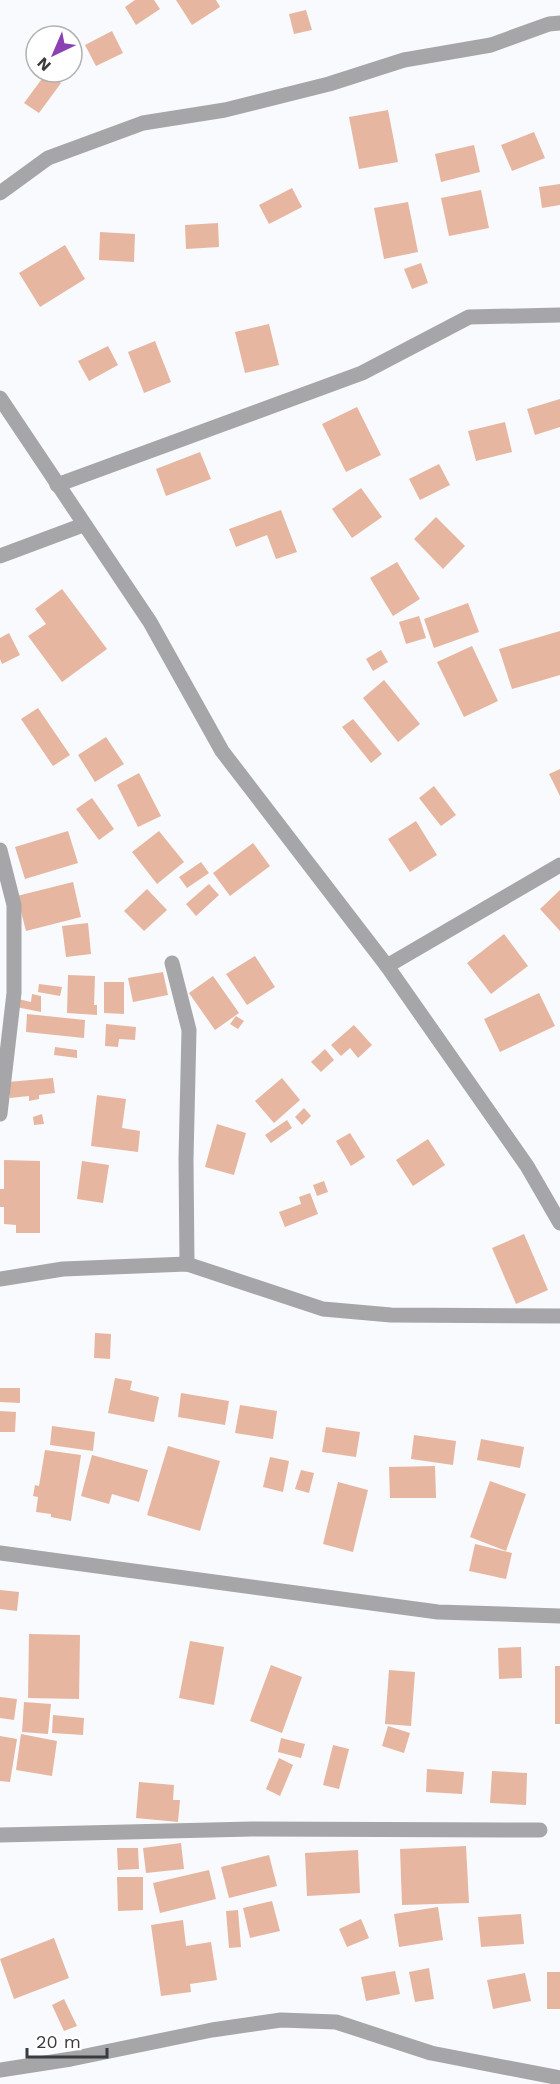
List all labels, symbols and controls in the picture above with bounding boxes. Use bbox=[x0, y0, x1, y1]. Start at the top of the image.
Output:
north arrow bbox=[24, 24, 84, 84]
text: N bbox=[33, 53, 55, 75]
scale bar bbox=[27, 2021, 106, 2059]
text: 20 m bbox=[36, 2031, 81, 2052]

